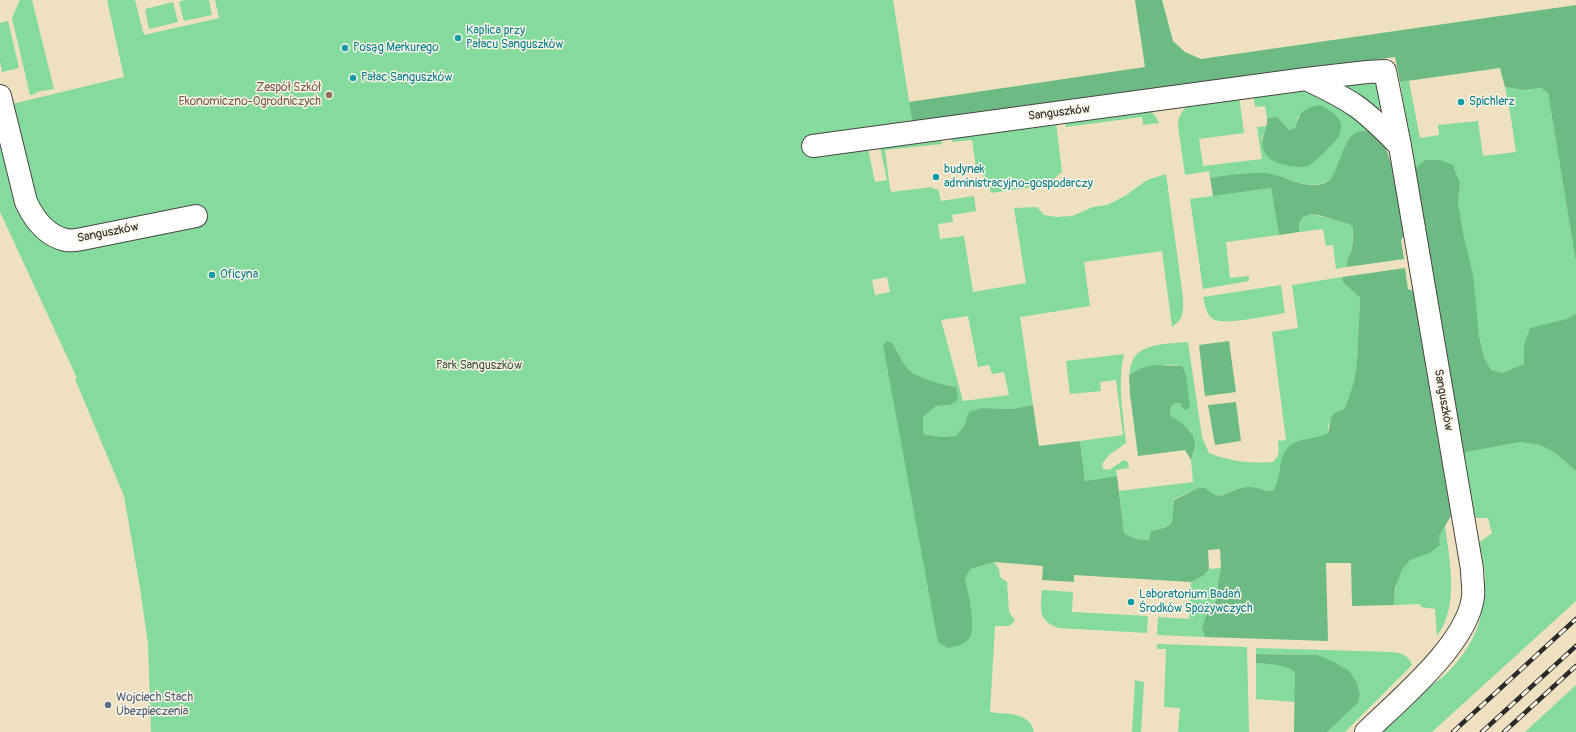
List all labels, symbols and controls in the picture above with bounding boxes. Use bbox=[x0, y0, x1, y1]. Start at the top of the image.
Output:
place label: Kaplica przy Pałacu Sanguszków bbox=[466, 24, 563, 52]
marker: Kaplica przy Pałacu Sanguszków bbox=[453, 33, 463, 43]
place label: Posąg Merkurego bbox=[353, 41, 439, 55]
marker: Posąg Merkurego bbox=[340, 43, 350, 53]
place label: Pałac Sanguszków bbox=[361, 71, 452, 85]
marker: Pałac Sanguszków bbox=[348, 73, 358, 83]
place label: Zespół Szkół Ekonomiczno-Ogrodniczych bbox=[178, 81, 321, 109]
marker: Zespół Szkół Ekonomiczno-Ogrodniczych bbox=[324, 90, 334, 100]
place label: Spichlerz bbox=[1469, 95, 1515, 109]
marker: Spichlerz bbox=[1456, 97, 1466, 107]
street label: Sanguszków bbox=[1027, 102, 1091, 124]
place label: budynek administracyjno-gospodarczy bbox=[944, 163, 1093, 191]
marker: budynek administracyjno-gospodarczy bbox=[931, 172, 941, 182]
street label: Sanguszków bbox=[76, 220, 140, 246]
place label: Oficyna bbox=[220, 268, 258, 282]
marker: Oficyna bbox=[207, 270, 217, 280]
park label: Park Sanguszków bbox=[436, 359, 522, 373]
street label: Sanguszków bbox=[1430, 368, 1456, 432]
place label: Laboratorium Badań Środków Spożywczych bbox=[1139, 588, 1253, 616]
marker: Laboratorium Badań Środków Spożywczych bbox=[1126, 597, 1136, 607]
place label: Wojciech Stach Ubezpieczenia bbox=[116, 691, 193, 719]
marker: Wojciech Stach Ubezpieczenia bbox=[103, 700, 113, 710]

